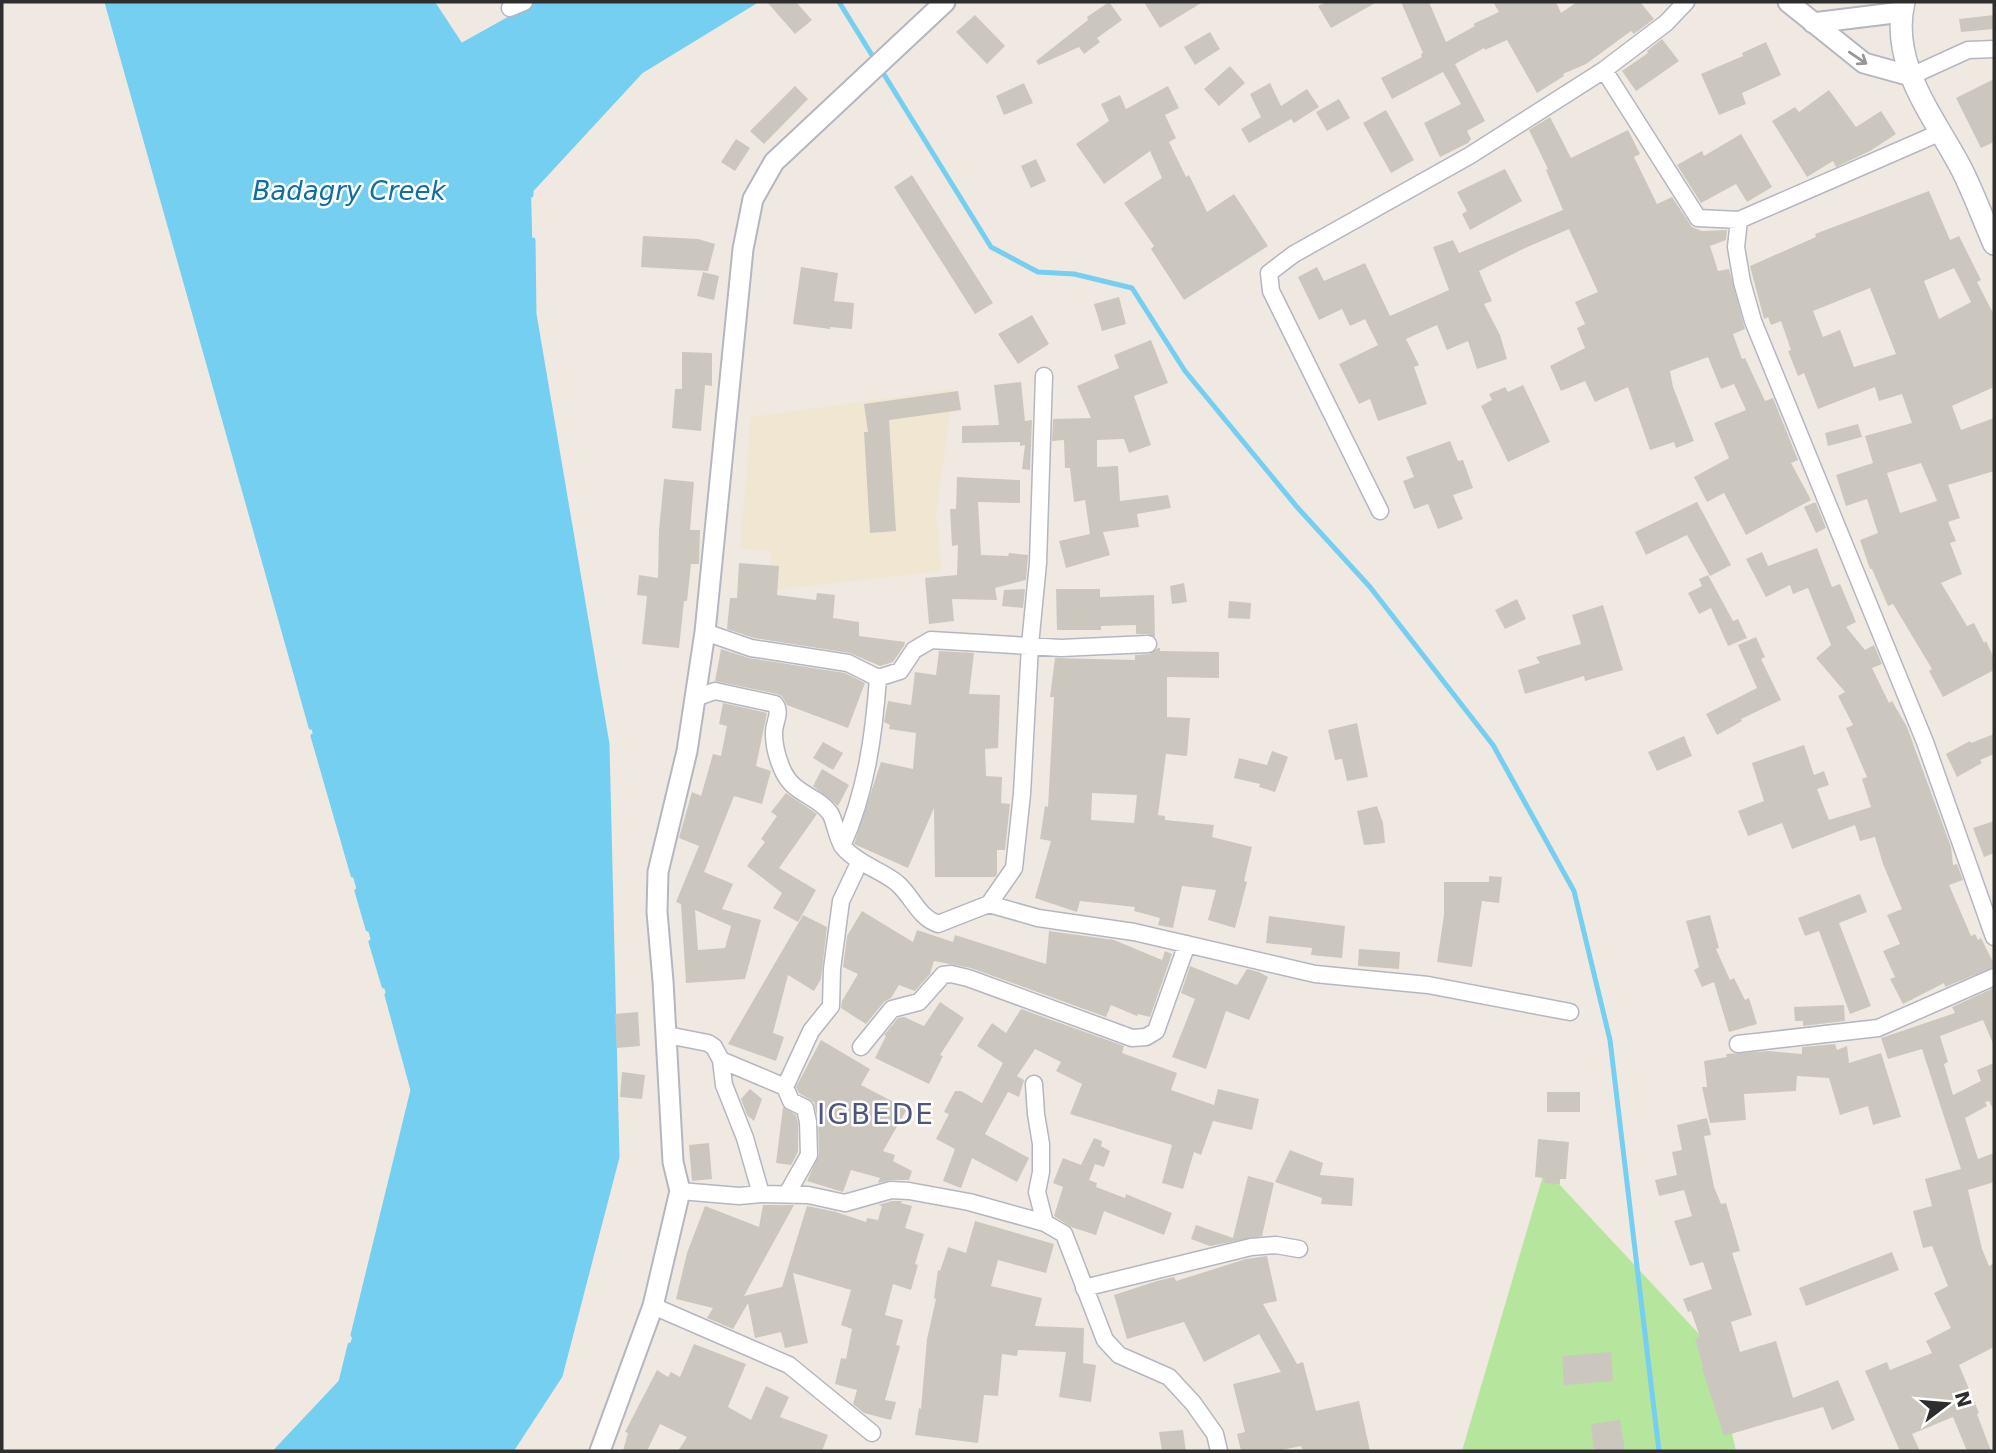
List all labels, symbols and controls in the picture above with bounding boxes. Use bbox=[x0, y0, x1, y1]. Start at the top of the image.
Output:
one-way arrow bbox=[1848, 50, 1867, 65]
water label: Badagry Creek bbox=[253, 176, 446, 206]
district label: IGBEDE bbox=[817, 1098, 935, 1131]
north arrow bbox=[1912, 1369, 1982, 1439]
text: N bbox=[1951, 1389, 1976, 1410]

